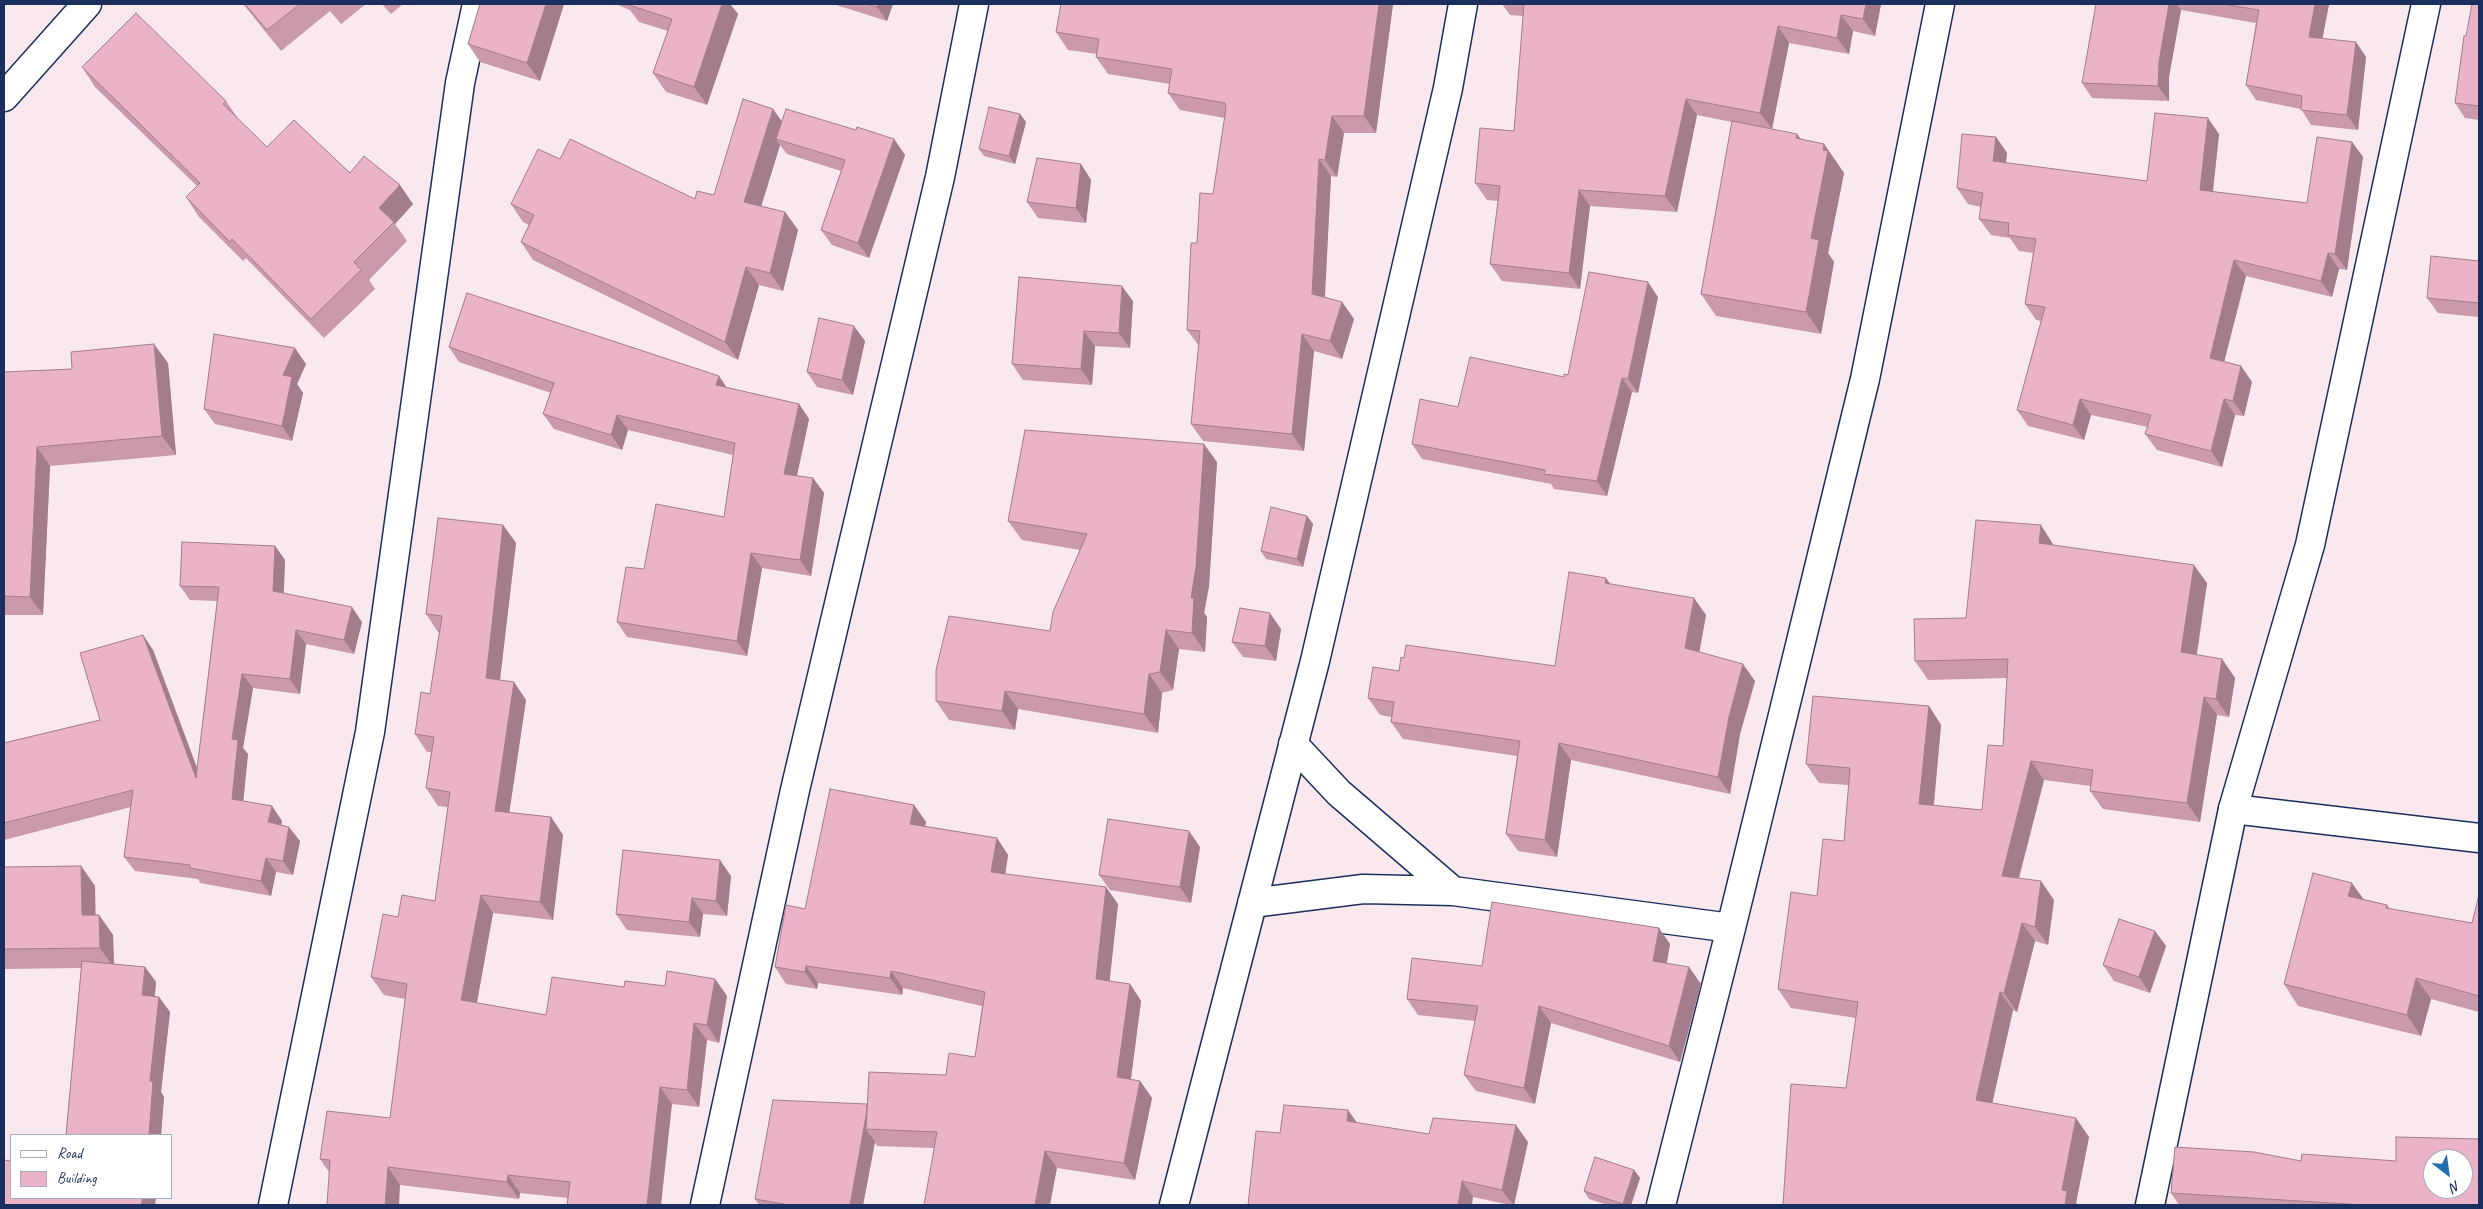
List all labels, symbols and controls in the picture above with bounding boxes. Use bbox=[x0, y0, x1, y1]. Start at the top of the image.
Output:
legend bbox=[10, 1134, 172, 1199]
text: Road bbox=[57, 1144, 82, 1163]
north arrow bbox=[2423, 1149, 2473, 1199]
text: Building bbox=[57, 1169, 96, 1188]
text: N bbox=[2447, 1177, 2463, 1196]

